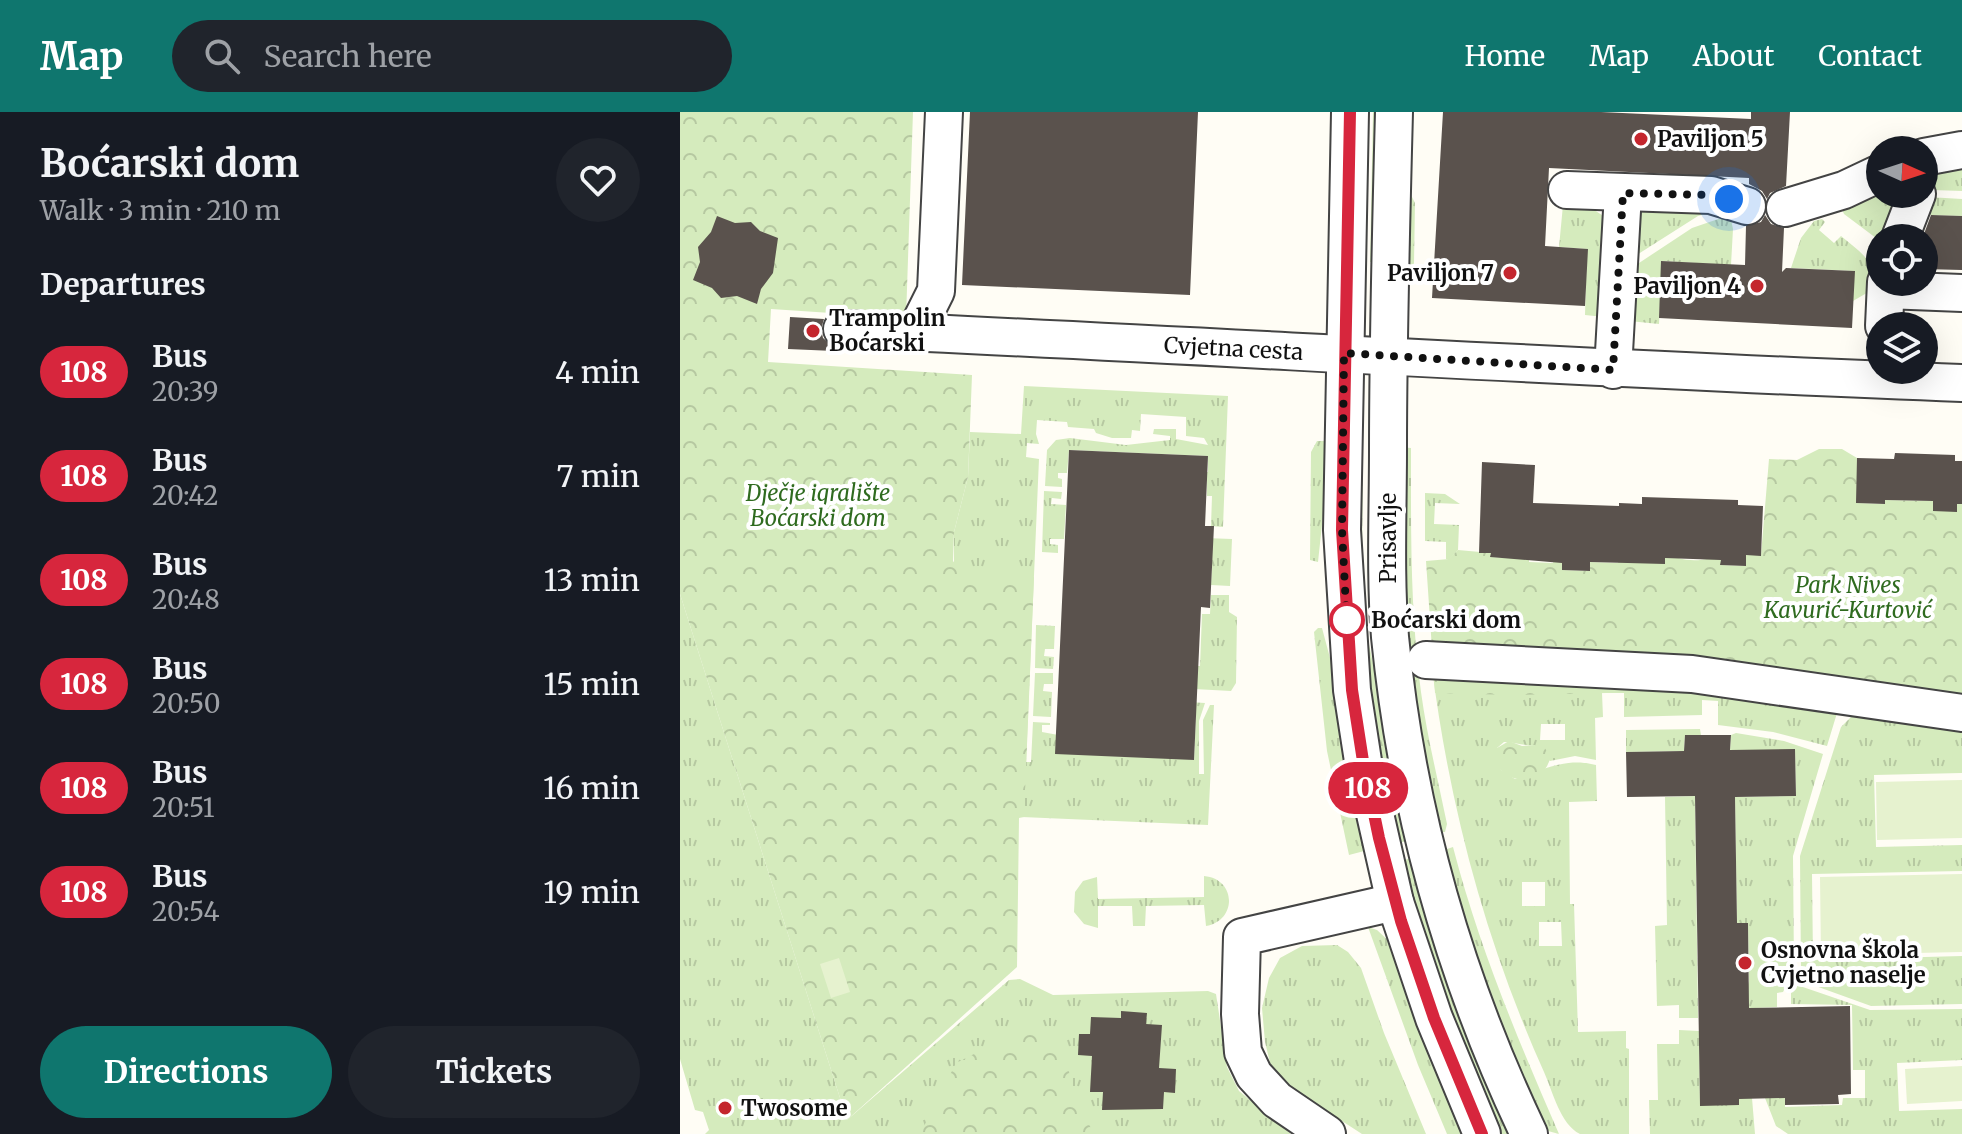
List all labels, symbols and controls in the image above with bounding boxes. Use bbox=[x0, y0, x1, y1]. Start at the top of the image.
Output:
search box bbox=[172, 20, 732, 92]
text: Map bbox=[40, 33, 124, 80]
icon: search bbox=[200, 34, 244, 78]
text: Search here bbox=[264, 37, 432, 75]
text: Home bbox=[1464, 38, 1545, 74]
text: Map bbox=[1589, 38, 1649, 74]
text: About bbox=[1693, 38, 1774, 74]
text: Contact bbox=[1818, 38, 1922, 74]
place label: Paviljon 5 bbox=[1657, 125, 1764, 153]
marker: Paviljon 5 bbox=[1632, 130, 1650, 148]
north arrow bbox=[1866, 136, 1938, 208]
map controls bbox=[1866, 136, 1938, 384]
button: heart bbox=[556, 138, 640, 222]
text: Boćarski dom bbox=[40, 140, 299, 187]
your location bbox=[1709, 179, 1749, 219]
text: Walk · 3 min · 210 m bbox=[40, 194, 280, 227]
button: locate bbox=[1866, 224, 1938, 296]
place label: Paviljon 7 bbox=[1387, 259, 1494, 287]
marker: Paviljon 7 bbox=[1501, 264, 1519, 282]
text: Departures bbox=[40, 265, 206, 303]
place label: Paviljon 4 bbox=[1633, 272, 1741, 300]
marker: Paviljon 4 bbox=[1748, 277, 1766, 295]
place label: Trampolin Boćarski bbox=[829, 304, 946, 357]
button: layers bbox=[1866, 312, 1938, 384]
marker: Trampolin Boćarski bbox=[804, 322, 822, 340]
street label: Cvjetna cesta bbox=[1163, 331, 1304, 366]
text: Bus bbox=[152, 337, 208, 375]
text: 4 min bbox=[555, 353, 640, 391]
text: 108 bbox=[60, 354, 108, 390]
text: 20:39 bbox=[152, 375, 219, 408]
text: Bus bbox=[152, 441, 208, 479]
text: 7 min bbox=[556, 457, 640, 495]
text: 108 bbox=[60, 458, 108, 494]
text: 20:42 bbox=[152, 479, 218, 512]
park label: Dječje igralište Boćarski dom bbox=[745, 479, 890, 532]
street label: Prisavlje bbox=[1374, 493, 1402, 583]
text: Bus bbox=[152, 545, 208, 583]
text: 13 min bbox=[544, 561, 640, 599]
text: 108 bbox=[60, 562, 108, 598]
park label: Park Nives Kavurić-Kurtović bbox=[1763, 571, 1933, 624]
text: 20:48 bbox=[152, 583, 220, 616]
marker: Boćarski dom bbox=[1330, 603, 1364, 637]
place label: Boćarski dom bbox=[1371, 606, 1521, 634]
text: Bus bbox=[152, 649, 208, 687]
text: 15 min bbox=[543, 665, 640, 703]
text: 108 bbox=[60, 666, 108, 702]
text: 20:50 bbox=[152, 687, 220, 720]
text: Bus bbox=[152, 753, 208, 791]
line badge: 108 bbox=[1322, 762, 1414, 814]
text: 16 min bbox=[543, 769, 640, 807]
text: 108 bbox=[60, 770, 108, 806]
text: 108 bbox=[1344, 770, 1392, 806]
text: 20:51 bbox=[152, 791, 215, 824]
text: Bus bbox=[152, 857, 208, 895]
text: 19 min bbox=[543, 873, 640, 911]
text: 108 bbox=[60, 874, 108, 910]
text: 20:54 bbox=[152, 895, 220, 928]
place label: Osnovna škola Cvjetno naselje bbox=[1761, 936, 1926, 989]
marker: Osnovna škola Cvjetno naselje bbox=[1736, 954, 1754, 972]
button: Directions bbox=[40, 1026, 332, 1118]
button: Tickets bbox=[348, 1026, 640, 1118]
place label: Twosome bbox=[741, 1094, 848, 1122]
marker: Twosome bbox=[716, 1099, 734, 1117]

